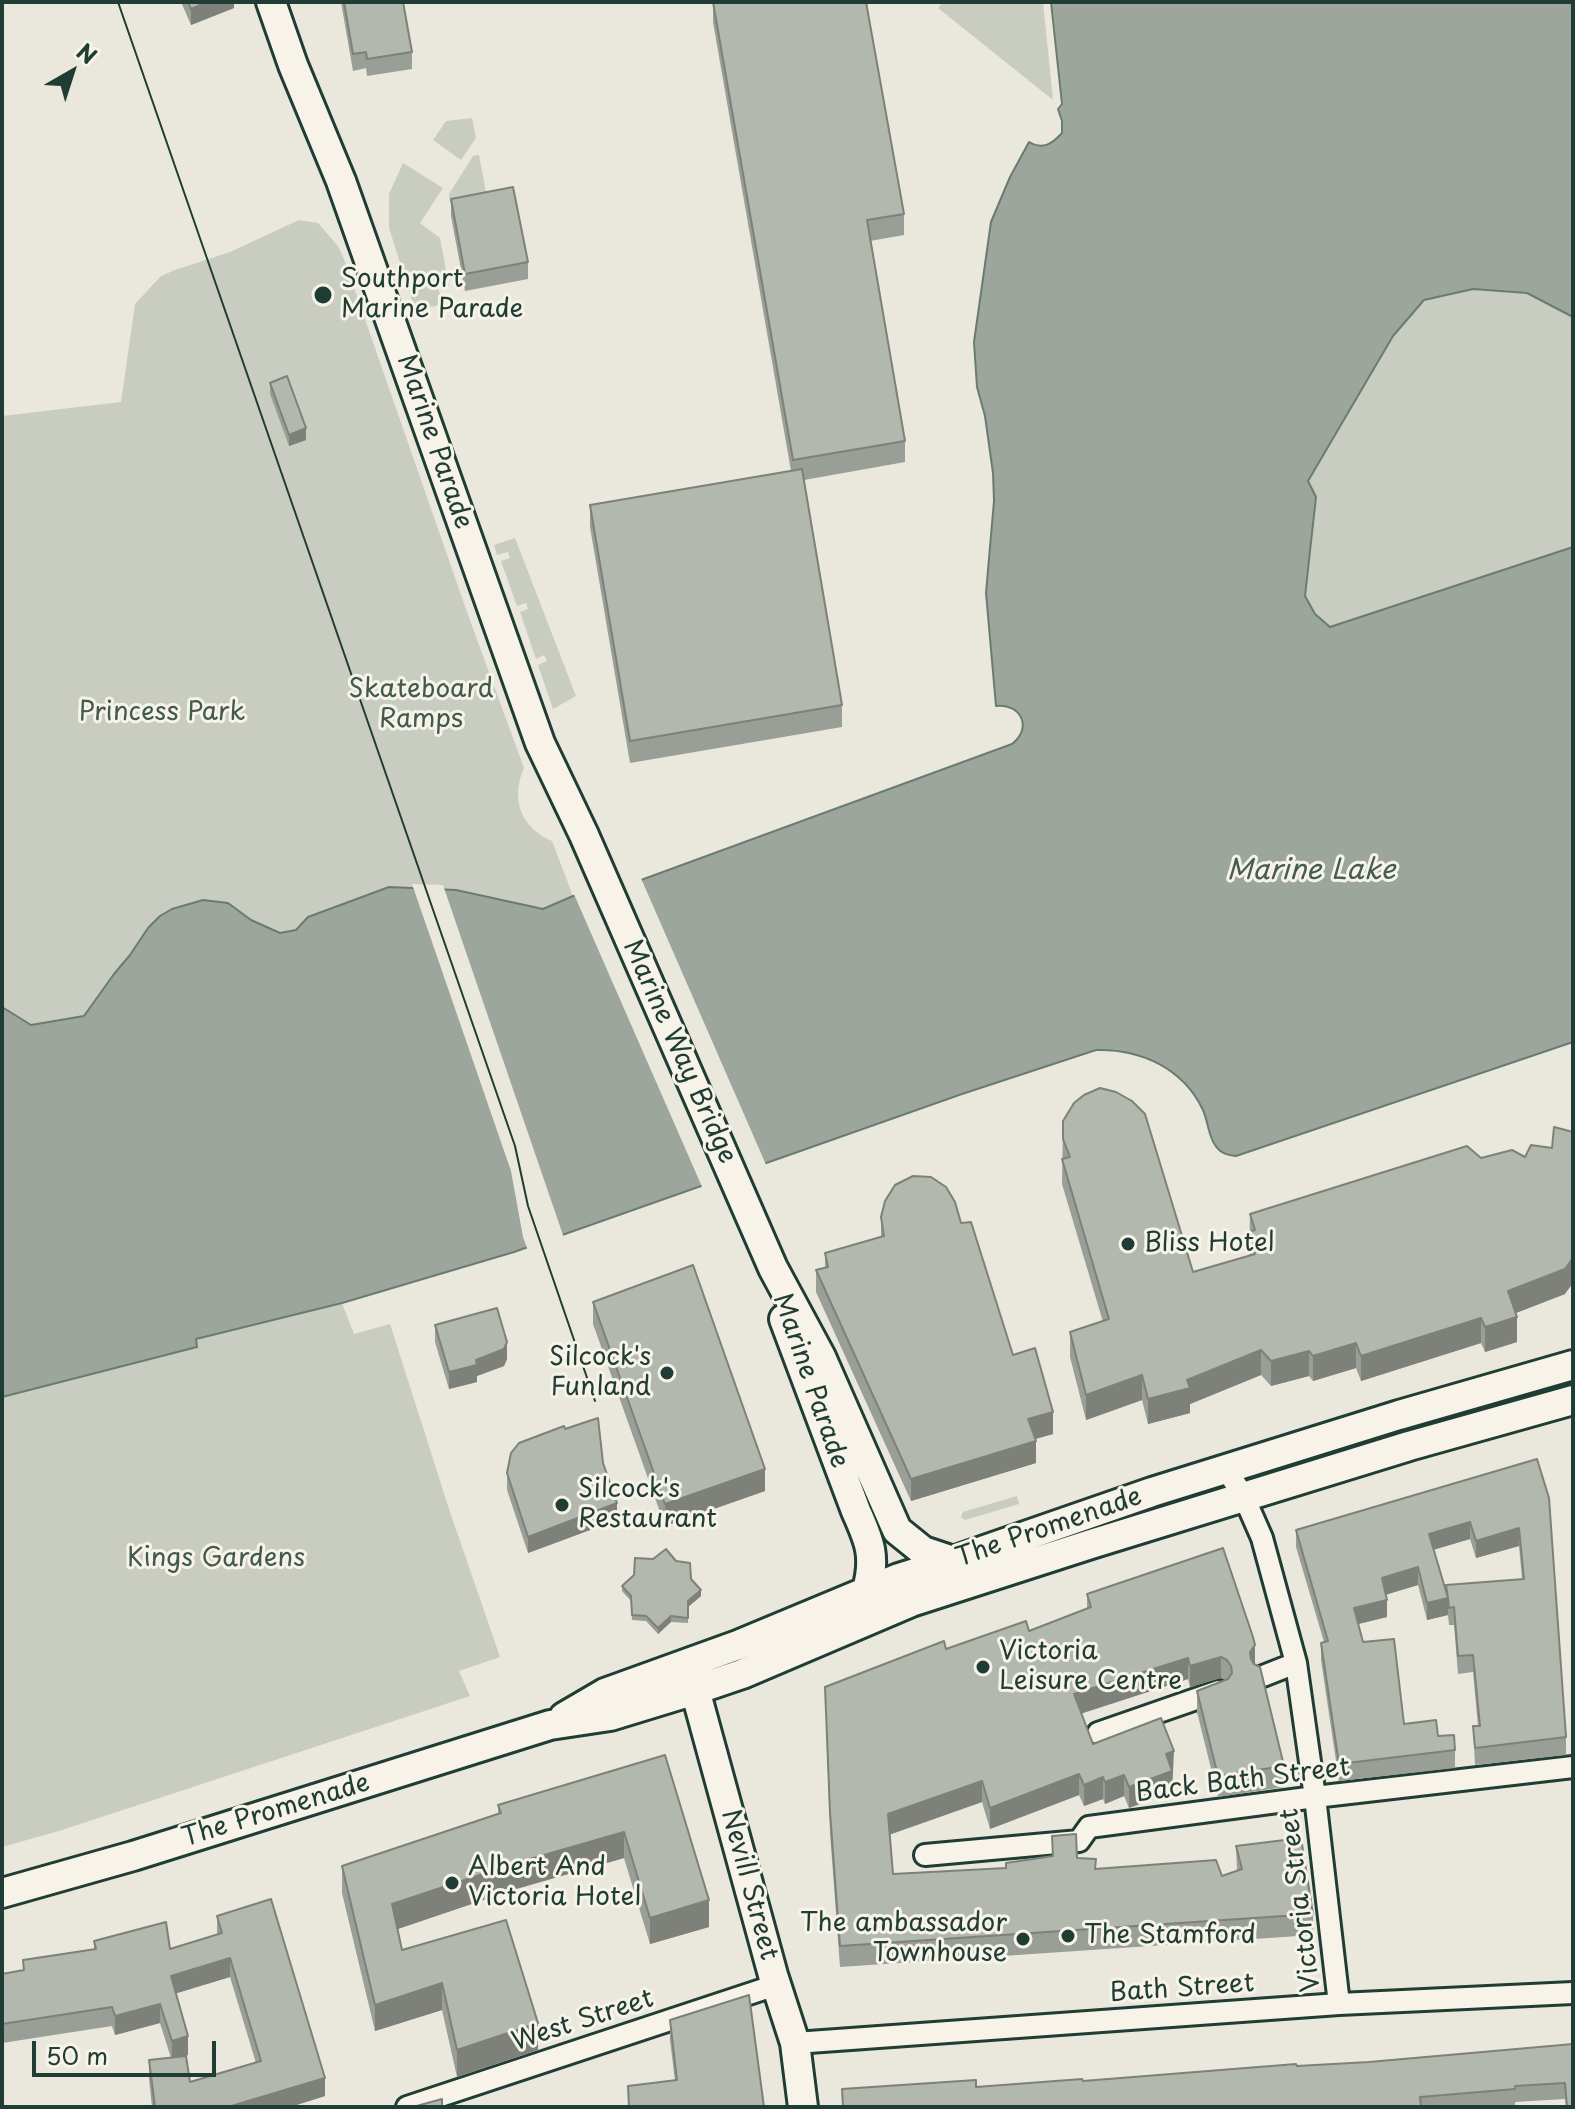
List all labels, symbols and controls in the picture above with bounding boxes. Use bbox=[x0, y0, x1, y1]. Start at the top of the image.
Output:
north arrow bbox=[32, 32, 112, 112]
text: N bbox=[70, 35, 105, 71]
place label: Southport Marine Parade bbox=[341, 264, 523, 326]
marker: Southport Marine Parade bbox=[312, 284, 334, 306]
street label: Marine Parade bbox=[390, 351, 478, 533]
park label: Skateboard Ramps bbox=[348, 674, 494, 736]
park label: Princess Park bbox=[79, 697, 245, 729]
water label: Marine Lake bbox=[1227, 854, 1395, 888]
street label: Marine Way Bridge bbox=[616, 935, 742, 1169]
place label: Bliss Hotel bbox=[1144, 1228, 1275, 1260]
marker: Bliss Hotel bbox=[1119, 1235, 1137, 1253]
street label: Marine Parade bbox=[766, 1290, 854, 1472]
place label: Silcock's Funland bbox=[549, 1342, 651, 1404]
marker: Silcock's Funland bbox=[658, 1364, 676, 1382]
place label: Silcock's Restaurant bbox=[578, 1474, 717, 1536]
street label: The Promenade bbox=[952, 1482, 1146, 1574]
marker: Silcock's Restaurant bbox=[553, 1496, 571, 1514]
park label: Kings Gardens bbox=[127, 1543, 305, 1575]
place label: Victoria Leisure Centre bbox=[999, 1636, 1182, 1698]
marker: Victoria Leisure Centre bbox=[974, 1658, 992, 1676]
street label: Back Bath Street bbox=[1134, 1752, 1352, 1810]
street label: The Promenade bbox=[178, 1768, 374, 1854]
street label: Nevill Street bbox=[714, 1806, 784, 1964]
street label: Victoria Street bbox=[1274, 1807, 1328, 1993]
place label: Albert And Victoria Hotel bbox=[468, 1852, 641, 1914]
marker: Albert And Victoria Hotel bbox=[443, 1874, 461, 1892]
place label: The ambassador Townhouse bbox=[800, 1908, 1007, 1970]
place label: The Stamford bbox=[1084, 1920, 1256, 1952]
marker: The Stamford bbox=[1059, 1927, 1077, 1945]
marker: The ambassador Townhouse bbox=[1014, 1930, 1032, 1948]
street label: Bath Street bbox=[1109, 1968, 1255, 2010]
street label: West Street bbox=[508, 1983, 658, 2059]
scale bar bbox=[36, 2025, 220, 2075]
text: 50 m bbox=[46, 2037, 108, 2073]

